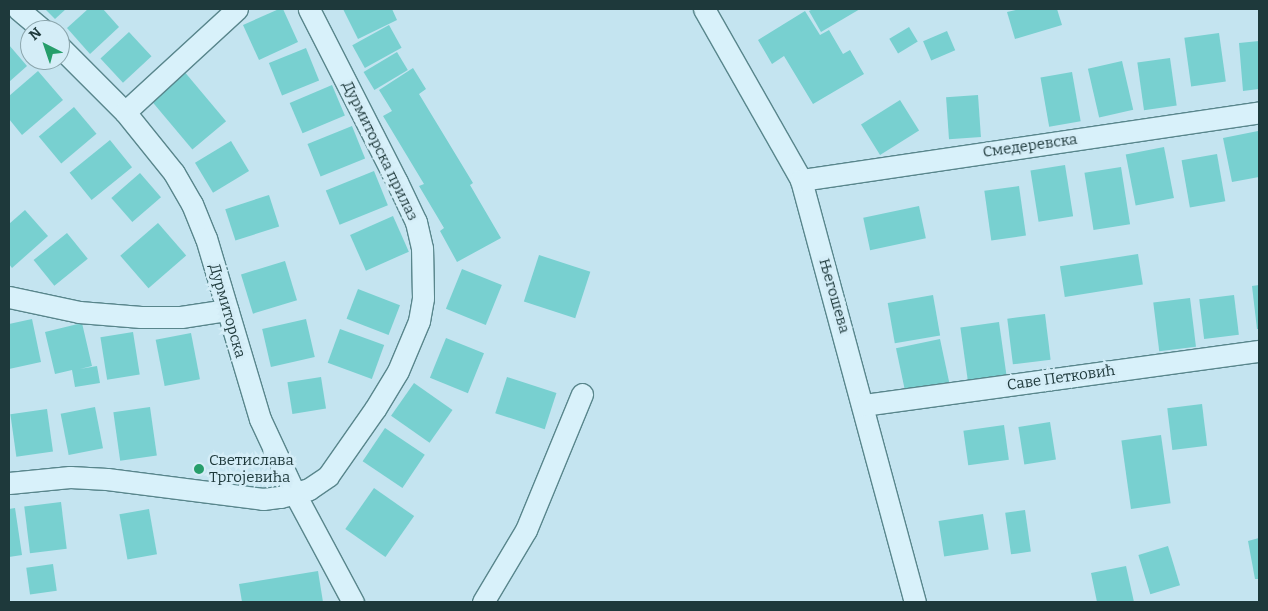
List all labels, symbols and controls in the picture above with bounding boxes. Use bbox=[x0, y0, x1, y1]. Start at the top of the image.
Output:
north arrow bbox=[20, 20, 70, 70]
text: N bbox=[26, 24, 45, 44]
street label: Дурмиторска прилаз bbox=[338, 78, 422, 224]
street label: Смедеревска bbox=[982, 130, 1078, 162]
street label: Његошева bbox=[815, 256, 853, 336]
street label: Дурмиторска bbox=[205, 262, 249, 360]
street label: Саве Петковић bbox=[1006, 362, 1116, 394]
place label: Светислава Тргојевића bbox=[209, 451, 294, 486]
marker: Светислава Тргојевића bbox=[193, 463, 205, 475]

